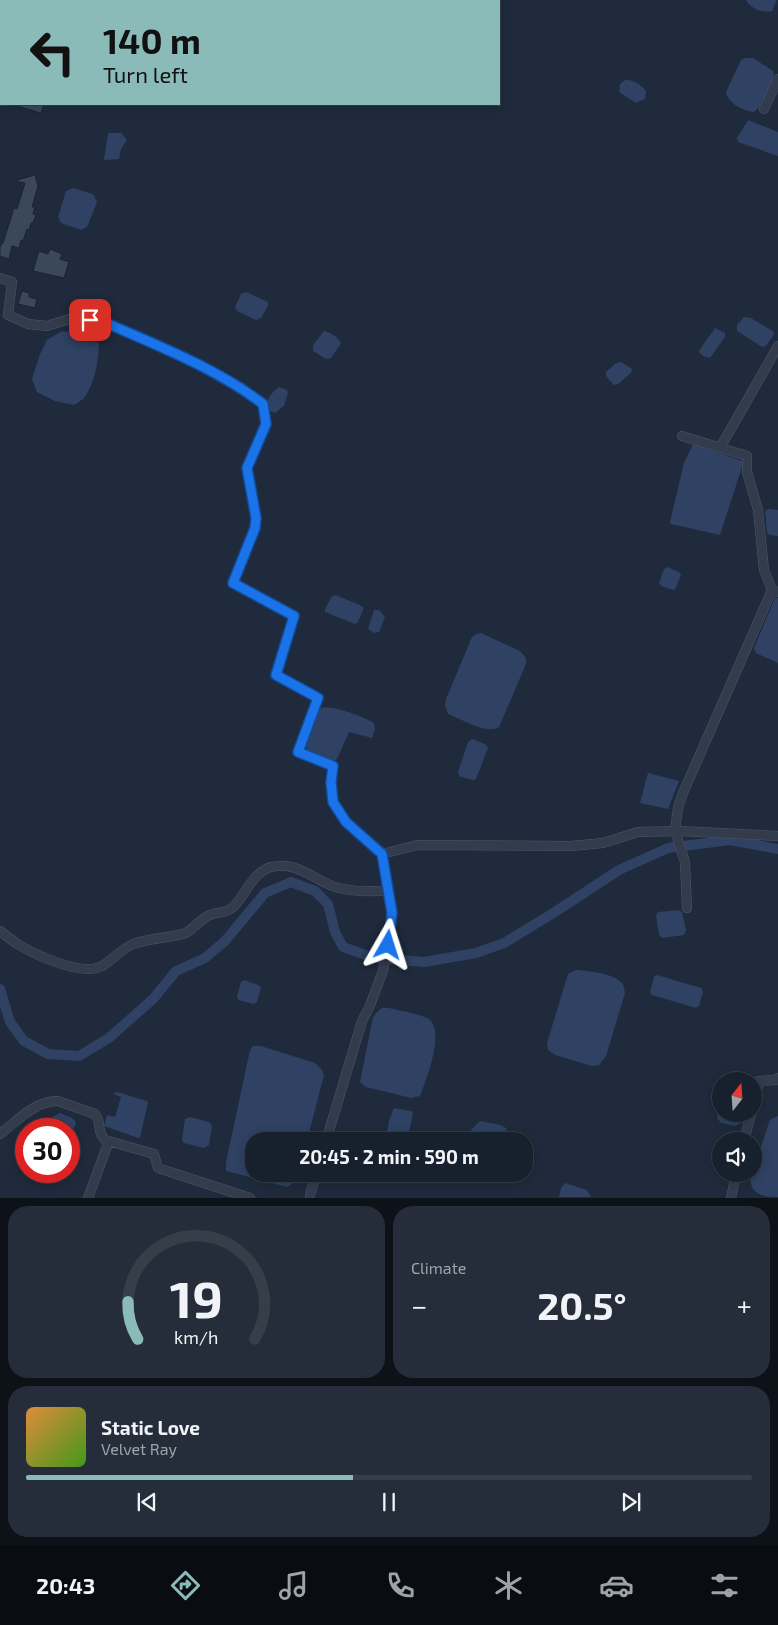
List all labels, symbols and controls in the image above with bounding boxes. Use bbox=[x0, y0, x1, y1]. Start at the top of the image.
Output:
text: 140 m bbox=[103, 19, 201, 61]
icon: left bbox=[20, 20, 85, 85]
text: Turn left bbox=[103, 61, 188, 87]
pin bbox=[69, 299, 111, 341]
icon: arrive bbox=[76, 306, 104, 334]
position arrow bbox=[361, 918, 413, 970]
north arrow bbox=[712, 1072, 762, 1122]
map controls bbox=[712, 1072, 762, 1182]
speed limit sign: 30 bbox=[15, 1118, 80, 1183]
button: sound bbox=[712, 1132, 762, 1182]
text: 20:45 · 2 min · 590 m bbox=[299, 1145, 479, 1168]
text: Climate bbox=[411, 1258, 466, 1277]
text: 19 bbox=[170, 1266, 223, 1328]
text: 20.5° bbox=[537, 1282, 627, 1328]
text: − bbox=[411, 1288, 427, 1322]
text: + bbox=[737, 1288, 752, 1322]
text: km/h bbox=[174, 1326, 219, 1348]
text: Static Love bbox=[101, 1416, 200, 1439]
text: Velvet Ray bbox=[101, 1439, 177, 1458]
icon: previous bbox=[133, 1488, 161, 1516]
icon: pause bbox=[375, 1488, 403, 1516]
icon: next bbox=[617, 1488, 645, 1516]
icon: directions bbox=[168, 1568, 203, 1603]
icon: music bbox=[276, 1568, 311, 1603]
icon: phone bbox=[383, 1568, 418, 1603]
icon: climate bbox=[491, 1568, 526, 1603]
icon: car bbox=[599, 1568, 634, 1603]
icon: filters bbox=[707, 1568, 742, 1603]
text: 20:43 bbox=[36, 1572, 95, 1598]

